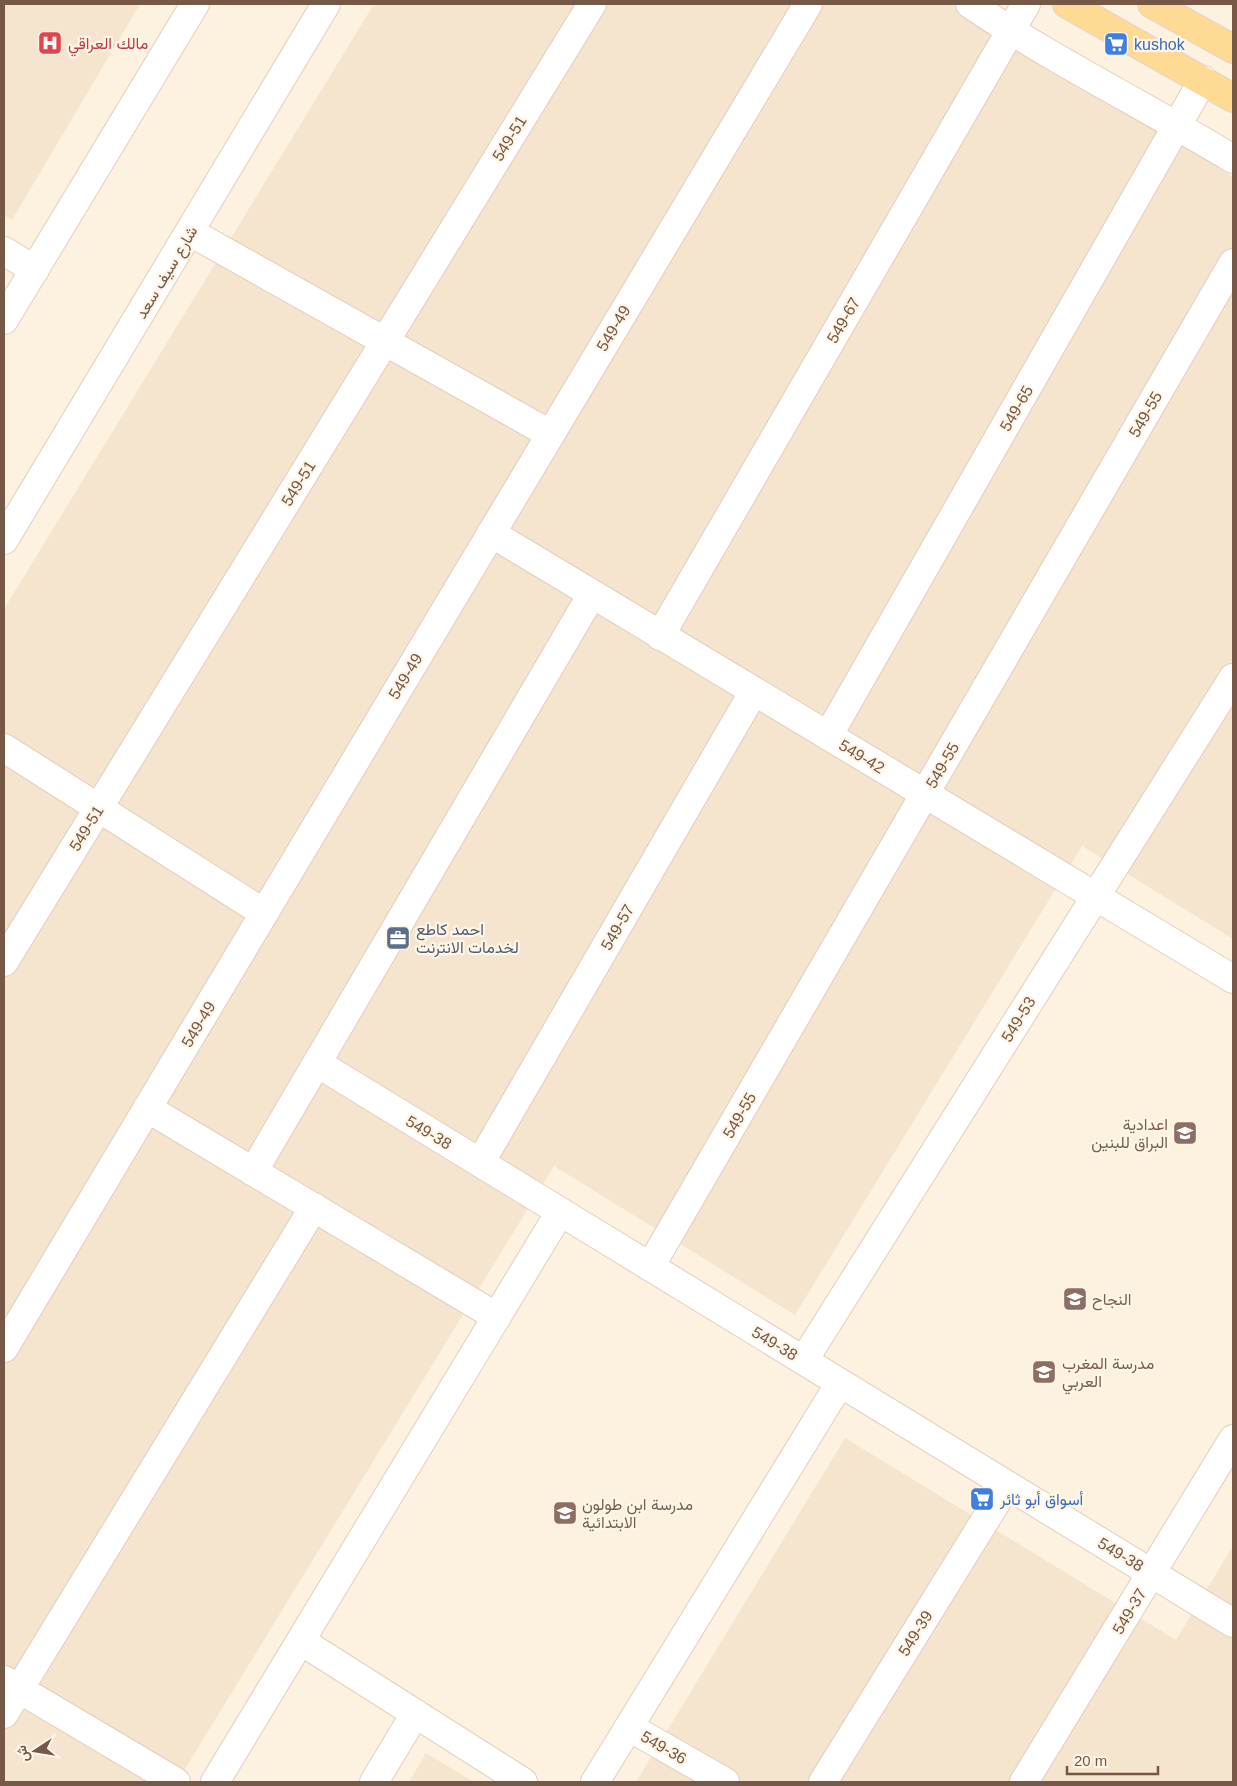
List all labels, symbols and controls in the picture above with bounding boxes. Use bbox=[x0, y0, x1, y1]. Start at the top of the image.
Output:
hospital icon: مالك العراقي bbox=[37, 30, 63, 56]
supermarket icon: kushok bbox=[1103, 31, 1129, 57]
place label: مالك العراقي bbox=[68, 35, 148, 57]
place label: kushok bbox=[1134, 36, 1186, 53]
street label: 549-51 bbox=[489, 113, 530, 164]
street label: شارع سيف سعد bbox=[132, 223, 203, 323]
street label: 549-67 bbox=[824, 294, 863, 346]
street label: 549-49 bbox=[593, 302, 634, 354]
street label: 549-65 bbox=[997, 382, 1036, 434]
street label: 549-55 bbox=[1126, 388, 1165, 440]
street label: 549-51 bbox=[278, 458, 319, 509]
street label: 549-49 bbox=[385, 650, 426, 702]
street label: 549-42 bbox=[836, 736, 888, 777]
street label: 549-55 bbox=[923, 739, 962, 791]
street label: 549-51 bbox=[66, 803, 107, 854]
street label: 549-57 bbox=[598, 901, 637, 953]
place label: احمد كاطع لخدمات الانترنت bbox=[416, 921, 519, 958]
office icon: احمد كاطع لخدمات الانترنت bbox=[385, 925, 411, 951]
street label: 549-53 bbox=[998, 994, 1039, 1045]
street label: 549-49 bbox=[178, 998, 219, 1050]
street label: 549-55 bbox=[720, 1089, 759, 1141]
street label: 549-38 bbox=[403, 1112, 455, 1153]
place label: اعدادية البراق للبنين bbox=[1091, 1116, 1168, 1153]
school or university icon: اعدادية البراق للبنين bbox=[1172, 1120, 1198, 1146]
school or university icon: النجاح bbox=[1062, 1286, 1088, 1312]
place label: النجاح bbox=[1092, 1291, 1132, 1311]
street label: 549-38 bbox=[749, 1323, 801, 1364]
place label: مدرسة المغرب العربي bbox=[1062, 1355, 1154, 1395]
school or university icon: مدرسة المغرب العربي bbox=[1031, 1359, 1057, 1385]
supermarket icon: أسواق أبو ثائر bbox=[969, 1486, 995, 1512]
place label: أسواق أبو ثائر bbox=[999, 1491, 1084, 1510]
place label: مدرسة ابن طولون الابتدائية bbox=[582, 1496, 693, 1532]
school or university icon: مدرسة ابن طولون الابتدائية bbox=[552, 1500, 578, 1526]
street label: 549-38 bbox=[1095, 1534, 1147, 1575]
street label: 549-37 bbox=[1109, 1585, 1150, 1637]
street label: 549-39 bbox=[895, 1608, 936, 1659]
north arrow bbox=[10, 1726, 60, 1776]
street label: 549-36 bbox=[638, 1728, 690, 1767]
text: ش bbox=[13, 1743, 33, 1764]
scale bar bbox=[1067, 1744, 1158, 1776]
text: 20 m bbox=[1074, 1752, 1107, 1769]

